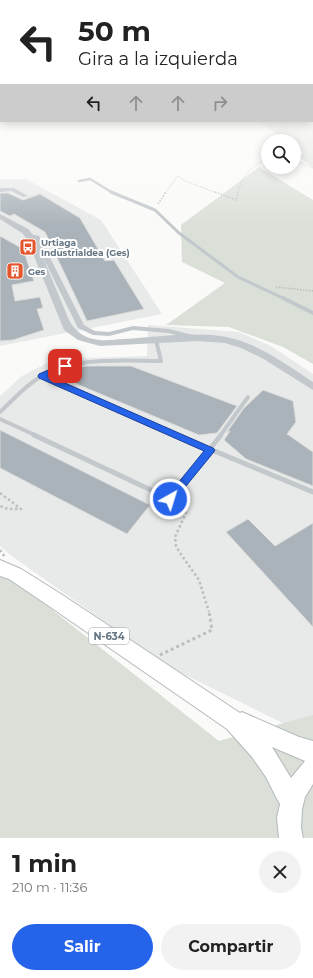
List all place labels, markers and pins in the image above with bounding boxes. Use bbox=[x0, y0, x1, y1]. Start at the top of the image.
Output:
bus stop icon: Urtiaga Industrialdea (Ges) bbox=[18, 237, 38, 257]
place label: Urtiaga Industrialdea (Ges) bbox=[41, 237, 130, 258]
building icon: Ges bbox=[5, 261, 25, 281]
place label: Ges bbox=[28, 266, 46, 277]
pin bbox=[48, 349, 82, 383]

